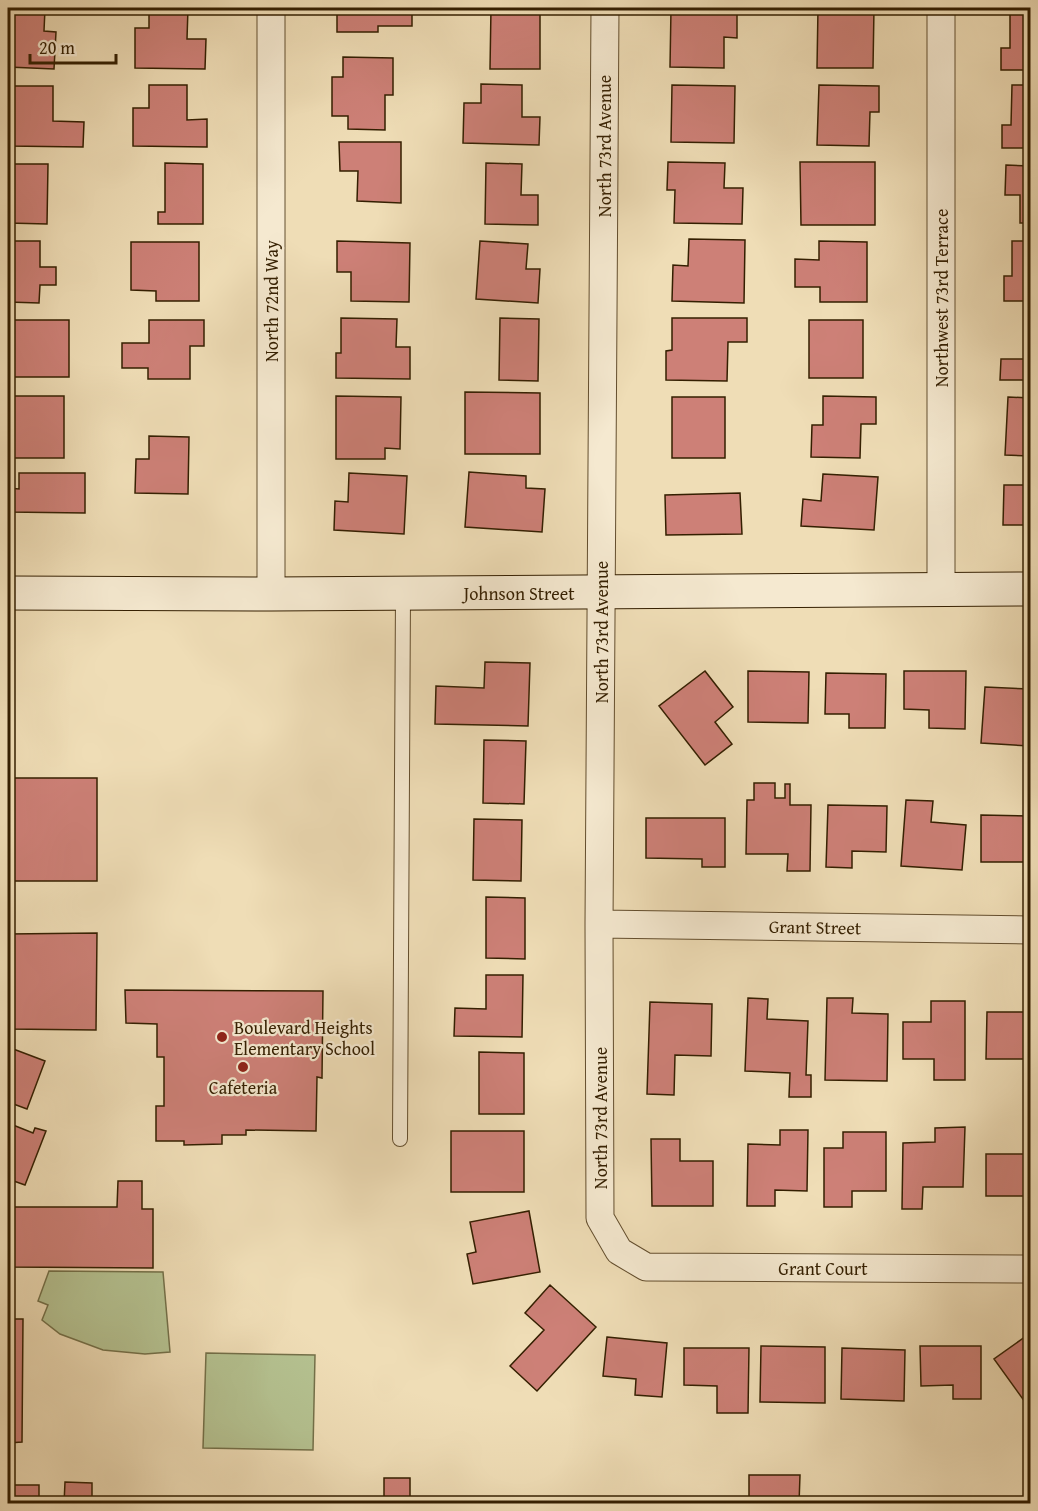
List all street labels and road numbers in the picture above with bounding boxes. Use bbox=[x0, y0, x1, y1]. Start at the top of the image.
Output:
street label: North 73rd Avenue bbox=[591, 75, 618, 217]
street label: Northwest 73rd Terrace bbox=[928, 209, 955, 387]
street label: North 72nd Way bbox=[258, 240, 285, 362]
street label: North 73rd Avenue bbox=[588, 561, 615, 703]
street label: Johnson Street bbox=[461, 580, 575, 607]
street label: Grant Street bbox=[769, 913, 862, 941]
street label: North 73rd Avenue bbox=[587, 1047, 614, 1189]
street label: Grant Court bbox=[778, 1255, 868, 1282]

